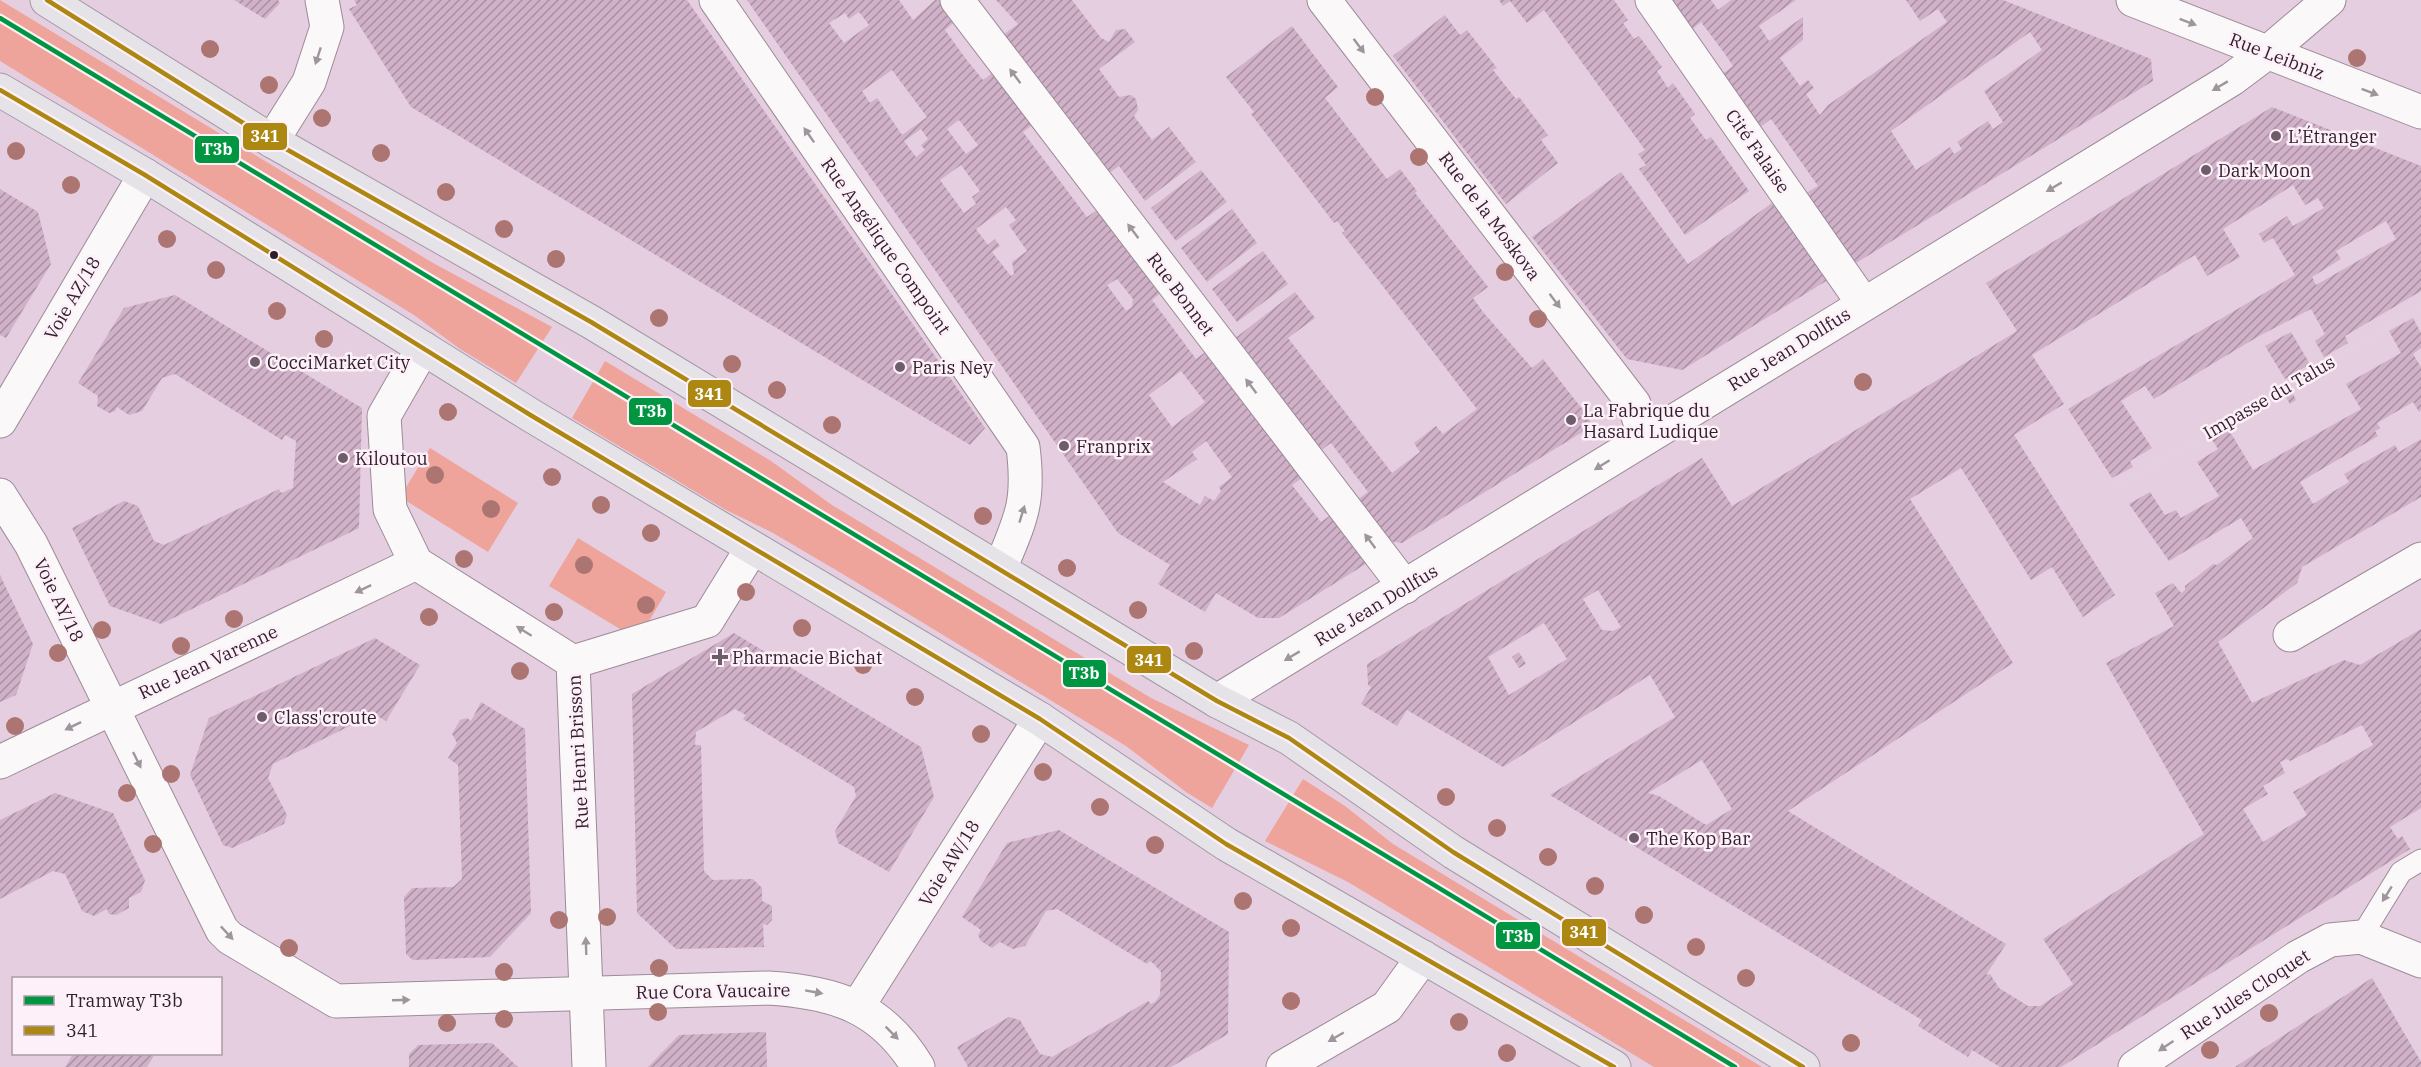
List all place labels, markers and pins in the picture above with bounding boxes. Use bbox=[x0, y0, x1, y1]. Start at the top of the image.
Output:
place label: L’Étranger bbox=[2288, 125, 2377, 148]
marker: L’Étranger bbox=[2269, 129, 2283, 143]
place label: Dark Moon bbox=[2218, 159, 2311, 182]
marker: Dark Moon bbox=[2199, 163, 2213, 177]
unlabelled marker bbox=[268, 249, 280, 261]
place label: CocciMarket City bbox=[267, 351, 411, 374]
marker: CocciMarket City bbox=[248, 355, 262, 369]
place label: Paris Ney bbox=[912, 356, 993, 379]
marker: Paris Ney bbox=[893, 360, 907, 374]
place label: La Fabrique du Hasard Ludique bbox=[1583, 399, 1719, 443]
marker: La Fabrique du Hasard Ludique bbox=[1564, 413, 1578, 427]
place label: Franprix bbox=[1076, 435, 1151, 458]
marker: Franprix bbox=[1057, 439, 1071, 453]
place label: Kiloutou bbox=[355, 447, 428, 470]
marker: Kiloutou bbox=[336, 451, 350, 465]
place label: Pharmacie Bichat bbox=[732, 646, 882, 669]
marker: Pharmacie Bichat bbox=[713, 650, 727, 664]
place label: Class'croute bbox=[274, 706, 377, 729]
marker: Class'croute bbox=[255, 710, 269, 724]
place label: The Kop Bar bbox=[1646, 827, 1750, 850]
marker: The Kop Bar bbox=[1627, 831, 1641, 845]

